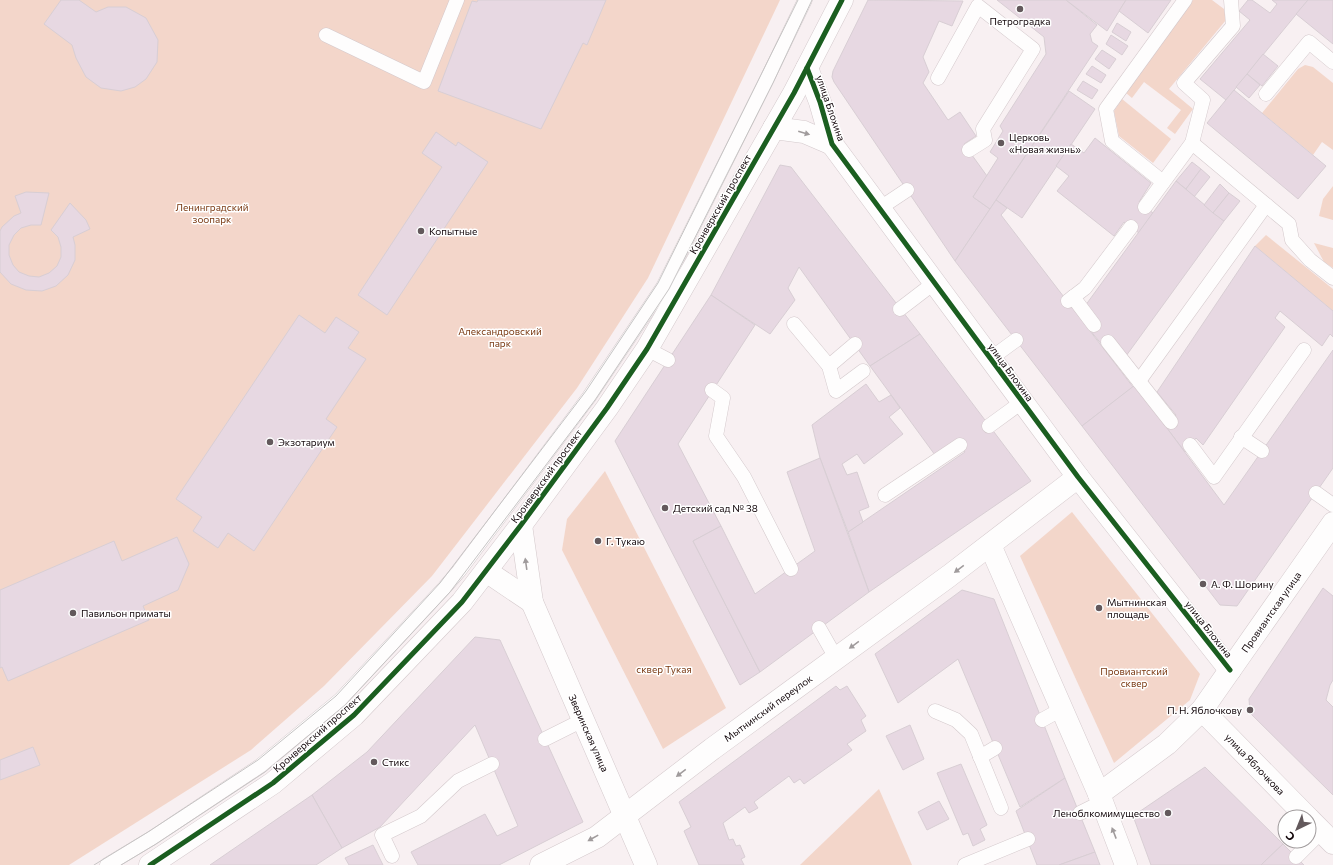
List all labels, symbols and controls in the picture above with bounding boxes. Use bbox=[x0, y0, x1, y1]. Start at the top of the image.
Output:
marker: Петроградка bbox=[1015, 4, 1025, 14]
place label: Петроградка bbox=[989, 15, 1051, 27]
street label: улица Блохина bbox=[814, 73, 848, 143]
one-way arrow bbox=[798, 130, 810, 136]
place label: Церковь «Новая жизнь» bbox=[1009, 131, 1081, 155]
marker: Церковь «Новая жизнь» bbox=[996, 138, 1006, 148]
street label: Кронверкский проспект bbox=[687, 152, 754, 256]
park label: Ленинградский зоопарк bbox=[176, 201, 248, 225]
place label: Копытные bbox=[429, 225, 477, 237]
marker: Копытные bbox=[416, 226, 426, 236]
park label: Александровский парк bbox=[458, 325, 542, 349]
street label: улица Блохина bbox=[986, 341, 1036, 403]
street label: Кронверкский проспект bbox=[508, 427, 584, 525]
place label: Экзотариум bbox=[278, 436, 335, 448]
marker: Экзотариум bbox=[265, 437, 275, 447]
place label: Детский сад № 38 bbox=[673, 502, 758, 514]
marker: Детский сад № 38 bbox=[660, 503, 670, 513]
place label: Г. Тукаю bbox=[606, 535, 645, 547]
marker: Г. Тукаю bbox=[593, 536, 603, 546]
one-way arrow bbox=[523, 558, 529, 570]
one-way arrow bbox=[954, 564, 965, 573]
street label: Провиантская улица bbox=[1239, 569, 1303, 655]
place label: А. Ф. Шорину bbox=[1211, 578, 1274, 590]
marker: А. Ф. Шорину bbox=[1198, 579, 1208, 589]
place label: Мытнинская площадь bbox=[1107, 596, 1166, 620]
street label: улица Блохина bbox=[1183, 598, 1235, 660]
marker: Мытнинская площадь bbox=[1094, 603, 1104, 613]
place label: Павильон приматы bbox=[81, 607, 171, 619]
marker: Павильон приматы bbox=[68, 608, 78, 618]
one-way arrow bbox=[848, 641, 859, 649]
park label: сквер Тукая bbox=[636, 663, 692, 675]
park label: Провиантский сквер bbox=[1100, 665, 1168, 689]
street label: Мытнинский переулок bbox=[721, 672, 815, 744]
street label: Кронверкский проспект bbox=[270, 691, 364, 775]
street label: Зверинская улица bbox=[567, 692, 611, 774]
place label: П. Н. Яблочкову bbox=[1167, 704, 1242, 716]
marker: П. Н. Яблочкову bbox=[1245, 705, 1255, 715]
street label: улица Яблочкова bbox=[1223, 731, 1287, 797]
place label: Стикс bbox=[382, 756, 409, 768]
marker: Стикс bbox=[369, 757, 379, 767]
one-way arrow bbox=[675, 769, 686, 777]
place label: Леноблкомимущество bbox=[1053, 807, 1160, 819]
marker: Леноблкомимущество bbox=[1163, 808, 1173, 818]
north arrow bbox=[1277, 809, 1317, 849]
one-way arrow bbox=[1111, 827, 1117, 839]
text: С bbox=[1282, 829, 1297, 844]
one-way arrow bbox=[587, 835, 599, 842]

